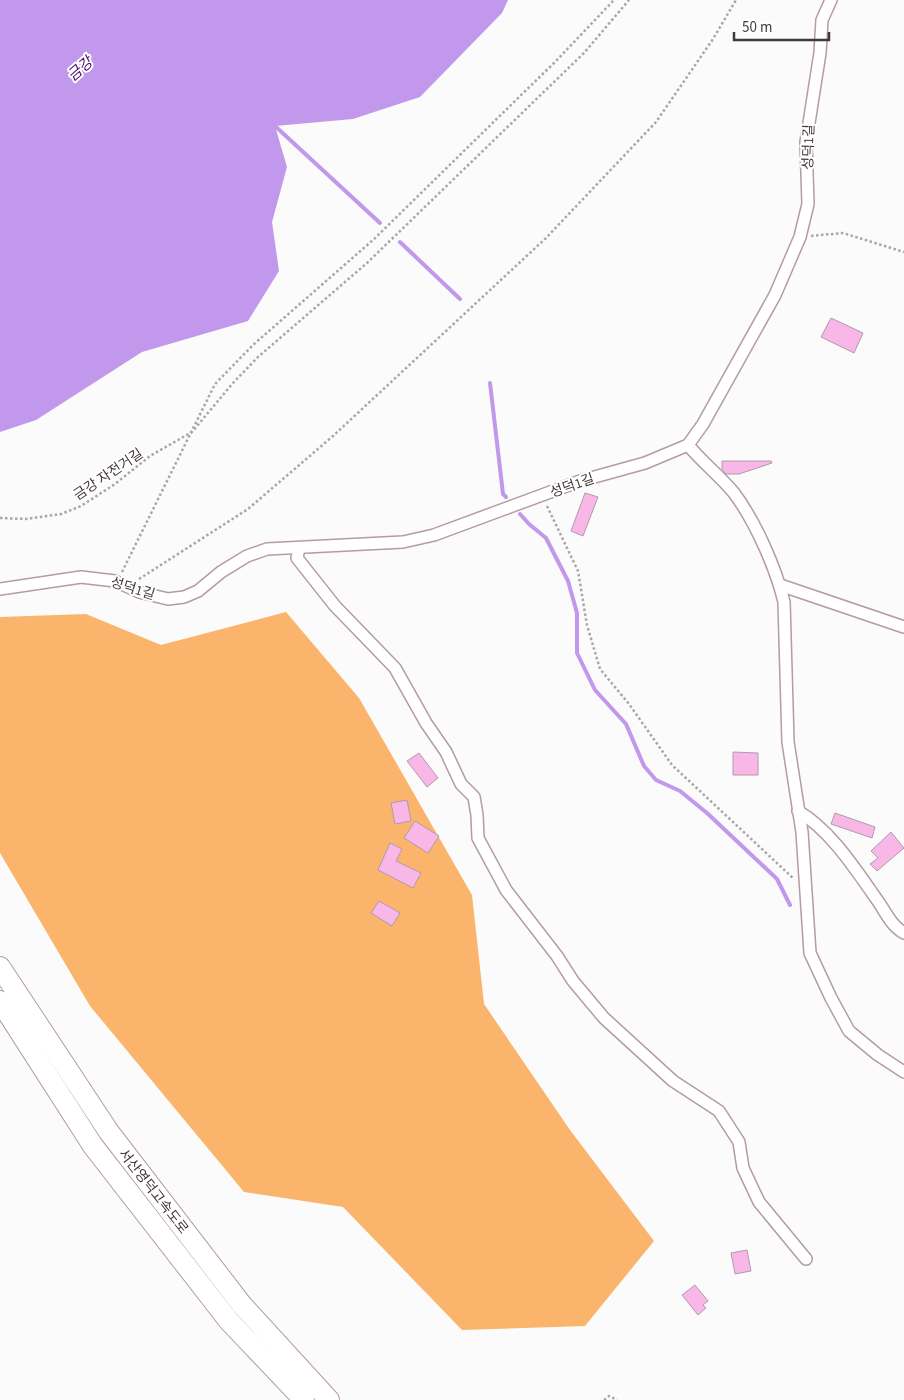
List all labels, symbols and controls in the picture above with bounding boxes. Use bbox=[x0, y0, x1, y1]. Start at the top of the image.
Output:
scale bar bbox=[734, 10, 829, 42]
text: 50 m bbox=[742, 17, 772, 38]
water label: 금강 bbox=[63, 51, 99, 86]
street label: 성덕1길 bbox=[798, 124, 820, 170]
street label: 금강 자전거길 bbox=[70, 444, 147, 506]
street label: 성덕1길 bbox=[548, 469, 597, 503]
street label: 성덕1길 bbox=[108, 573, 157, 605]
street label: 서산영덕고속도로 bbox=[114, 1145, 193, 1238]

